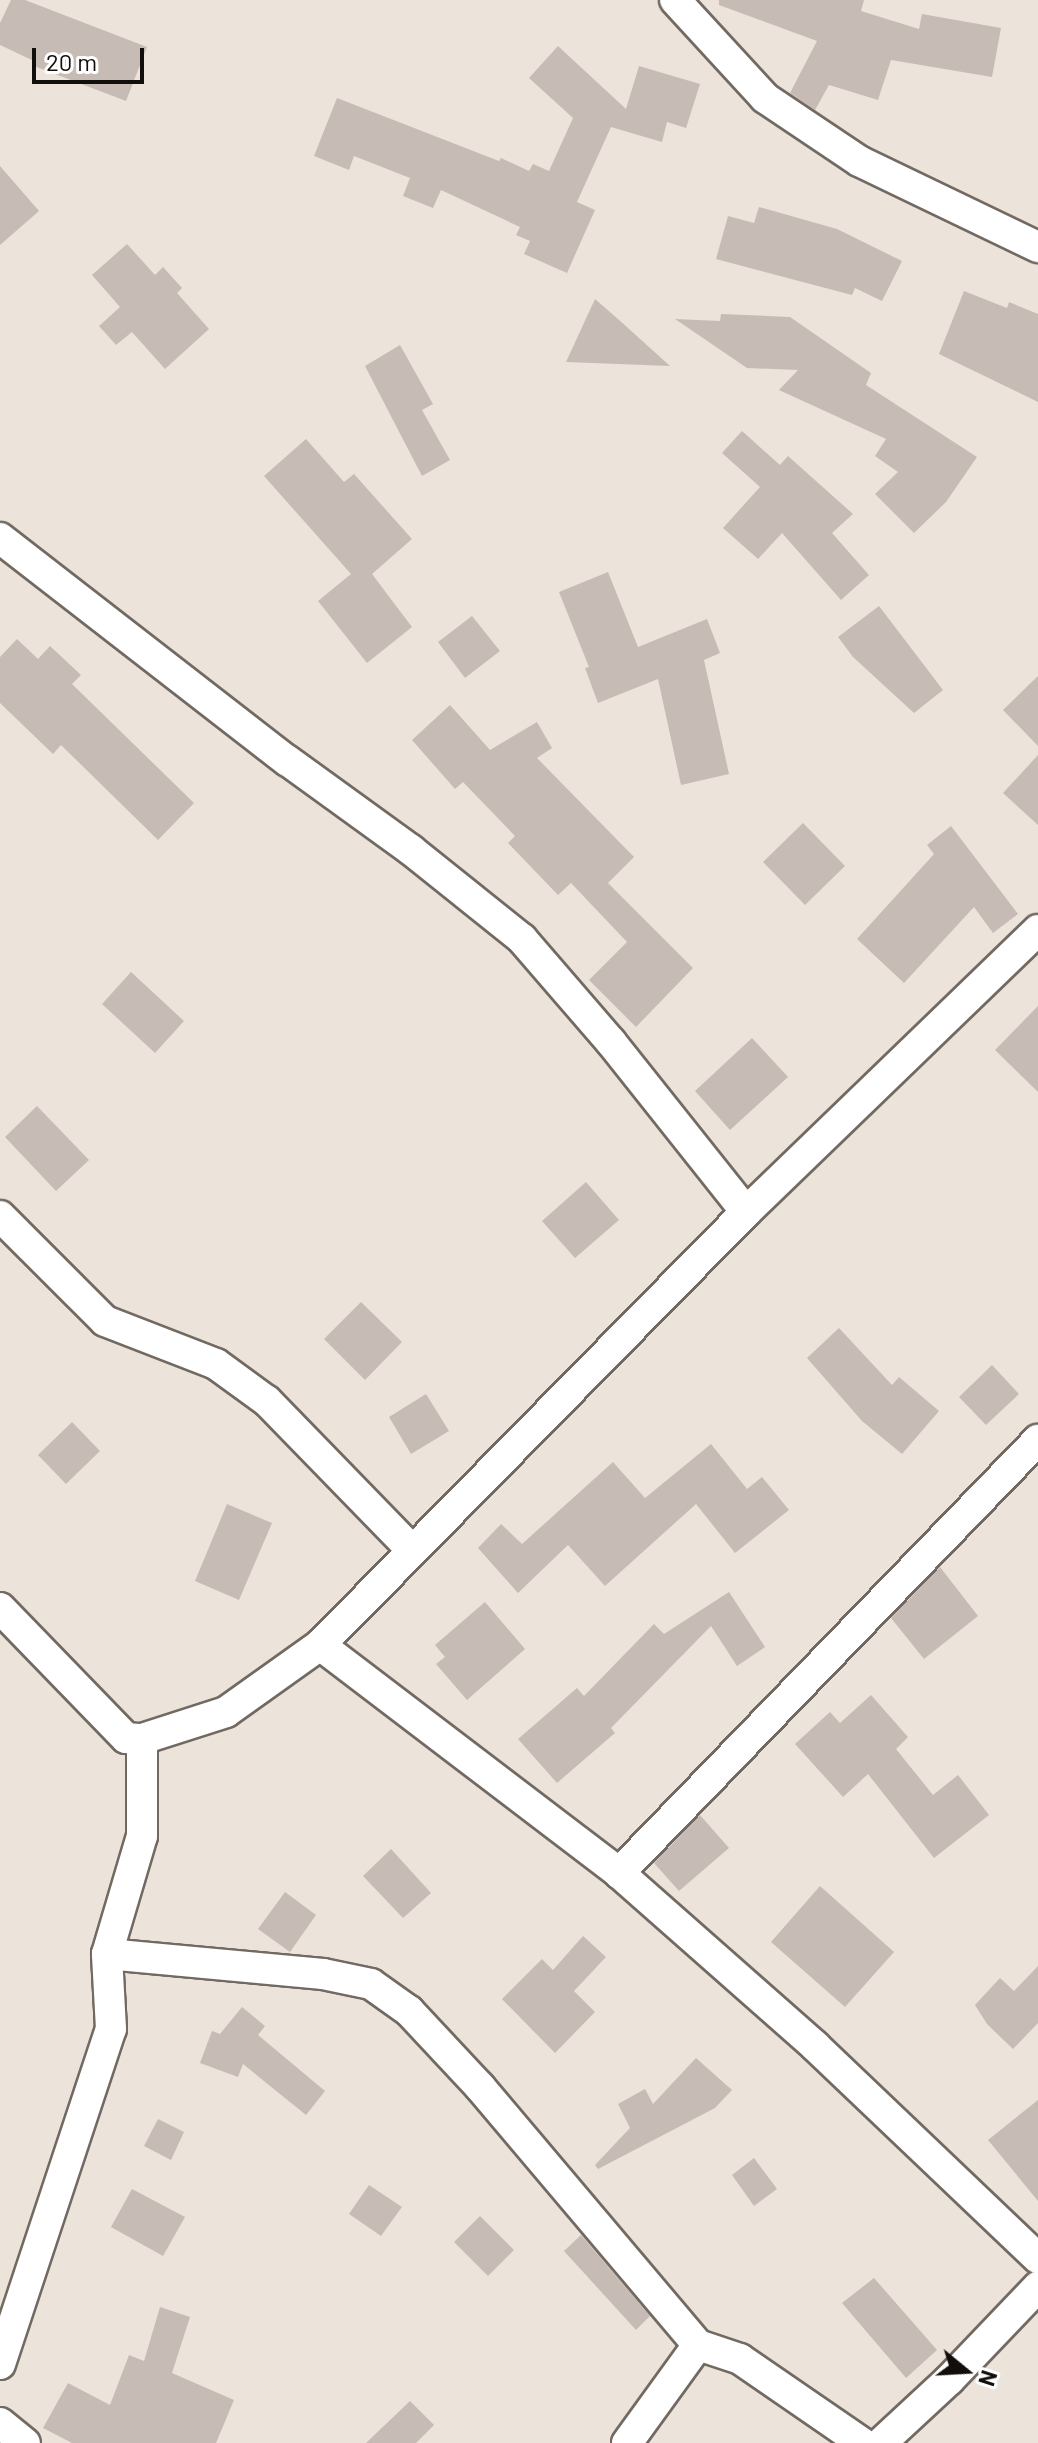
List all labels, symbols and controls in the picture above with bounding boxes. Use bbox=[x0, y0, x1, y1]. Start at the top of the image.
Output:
scale bar bbox=[36, 32, 148, 82]
text: 20 m bbox=[46, 47, 97, 76]
north arrow bbox=[926, 2331, 1006, 2411]
text: N bbox=[974, 2367, 1003, 2389]

